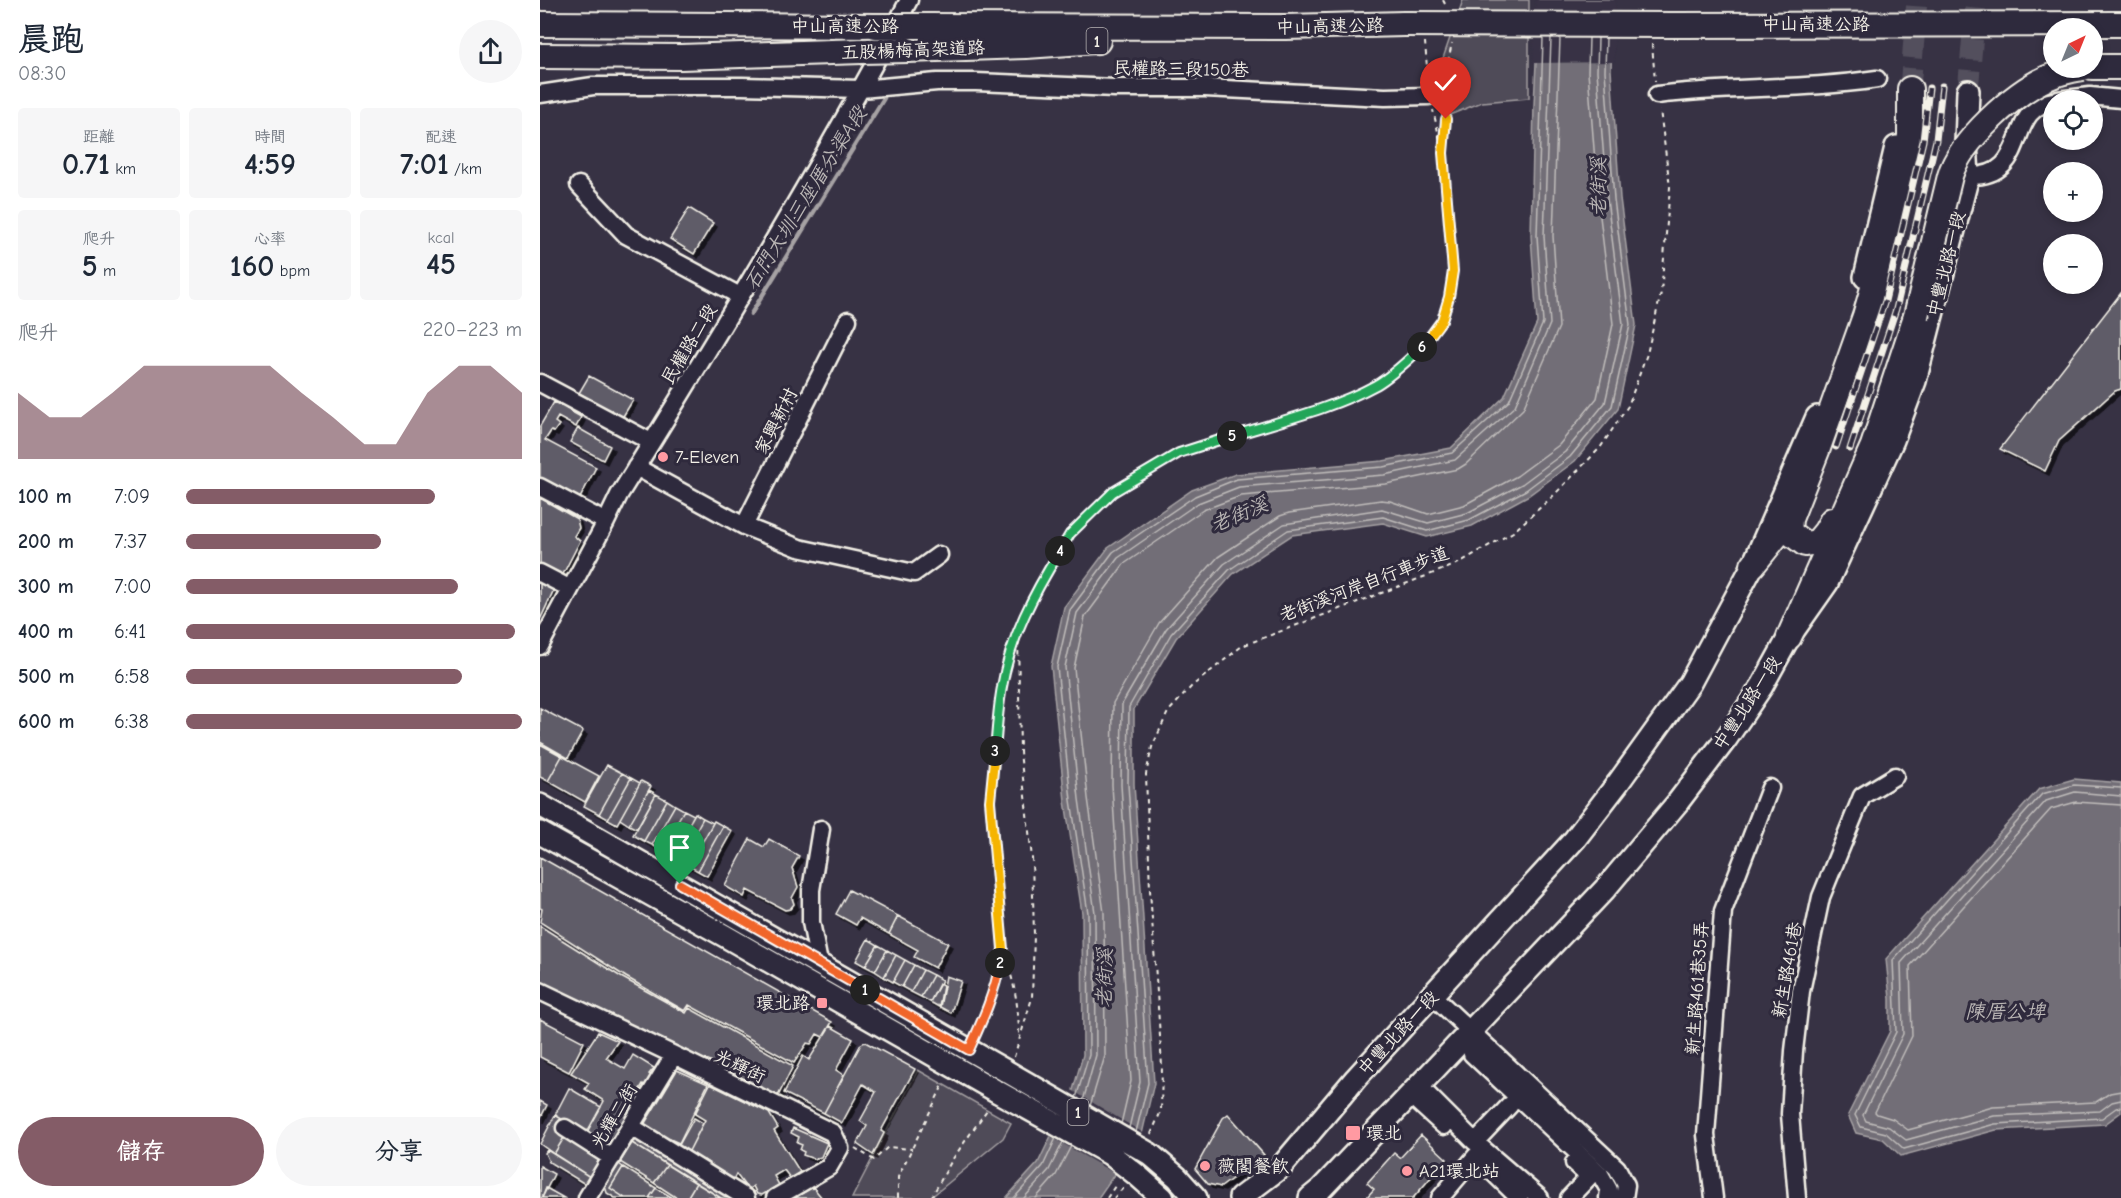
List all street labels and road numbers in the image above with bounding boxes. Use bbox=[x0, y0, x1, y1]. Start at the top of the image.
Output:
street label: 中山高速公路 bbox=[1762, 14, 1870, 35]
street label: 中山高速公路 bbox=[1276, 15, 1384, 38]
street label: 中山高速公路 bbox=[791, 16, 899, 37]
road number: 1 bbox=[1086, 28, 1108, 54]
street label: 五股楊梅高架道路 bbox=[841, 37, 985, 64]
street label: 民權路三段150巷 bbox=[1113, 58, 1249, 81]
street label: 中豐北路一段 bbox=[1923, 209, 1970, 319]
street label: 民權路二段 bbox=[657, 300, 722, 388]
street label: 家興新村 bbox=[751, 384, 802, 458]
street label: 老街溪河岸自行車步道 bbox=[1276, 542, 1452, 627]
street label: 中豐北路一段 bbox=[1709, 652, 1786, 754]
street label: 新生路461巷35弄 bbox=[1682, 920, 1713, 1056]
street label: 新生路461巷 bbox=[1769, 920, 1806, 1020]
street label: 中豐北路一段 bbox=[1354, 987, 1443, 1080]
street label: 光輝街 bbox=[711, 1045, 769, 1088]
street label: 光輝二街 bbox=[587, 1080, 642, 1153]
road number: 1 bbox=[1068, 1099, 1088, 1125]

